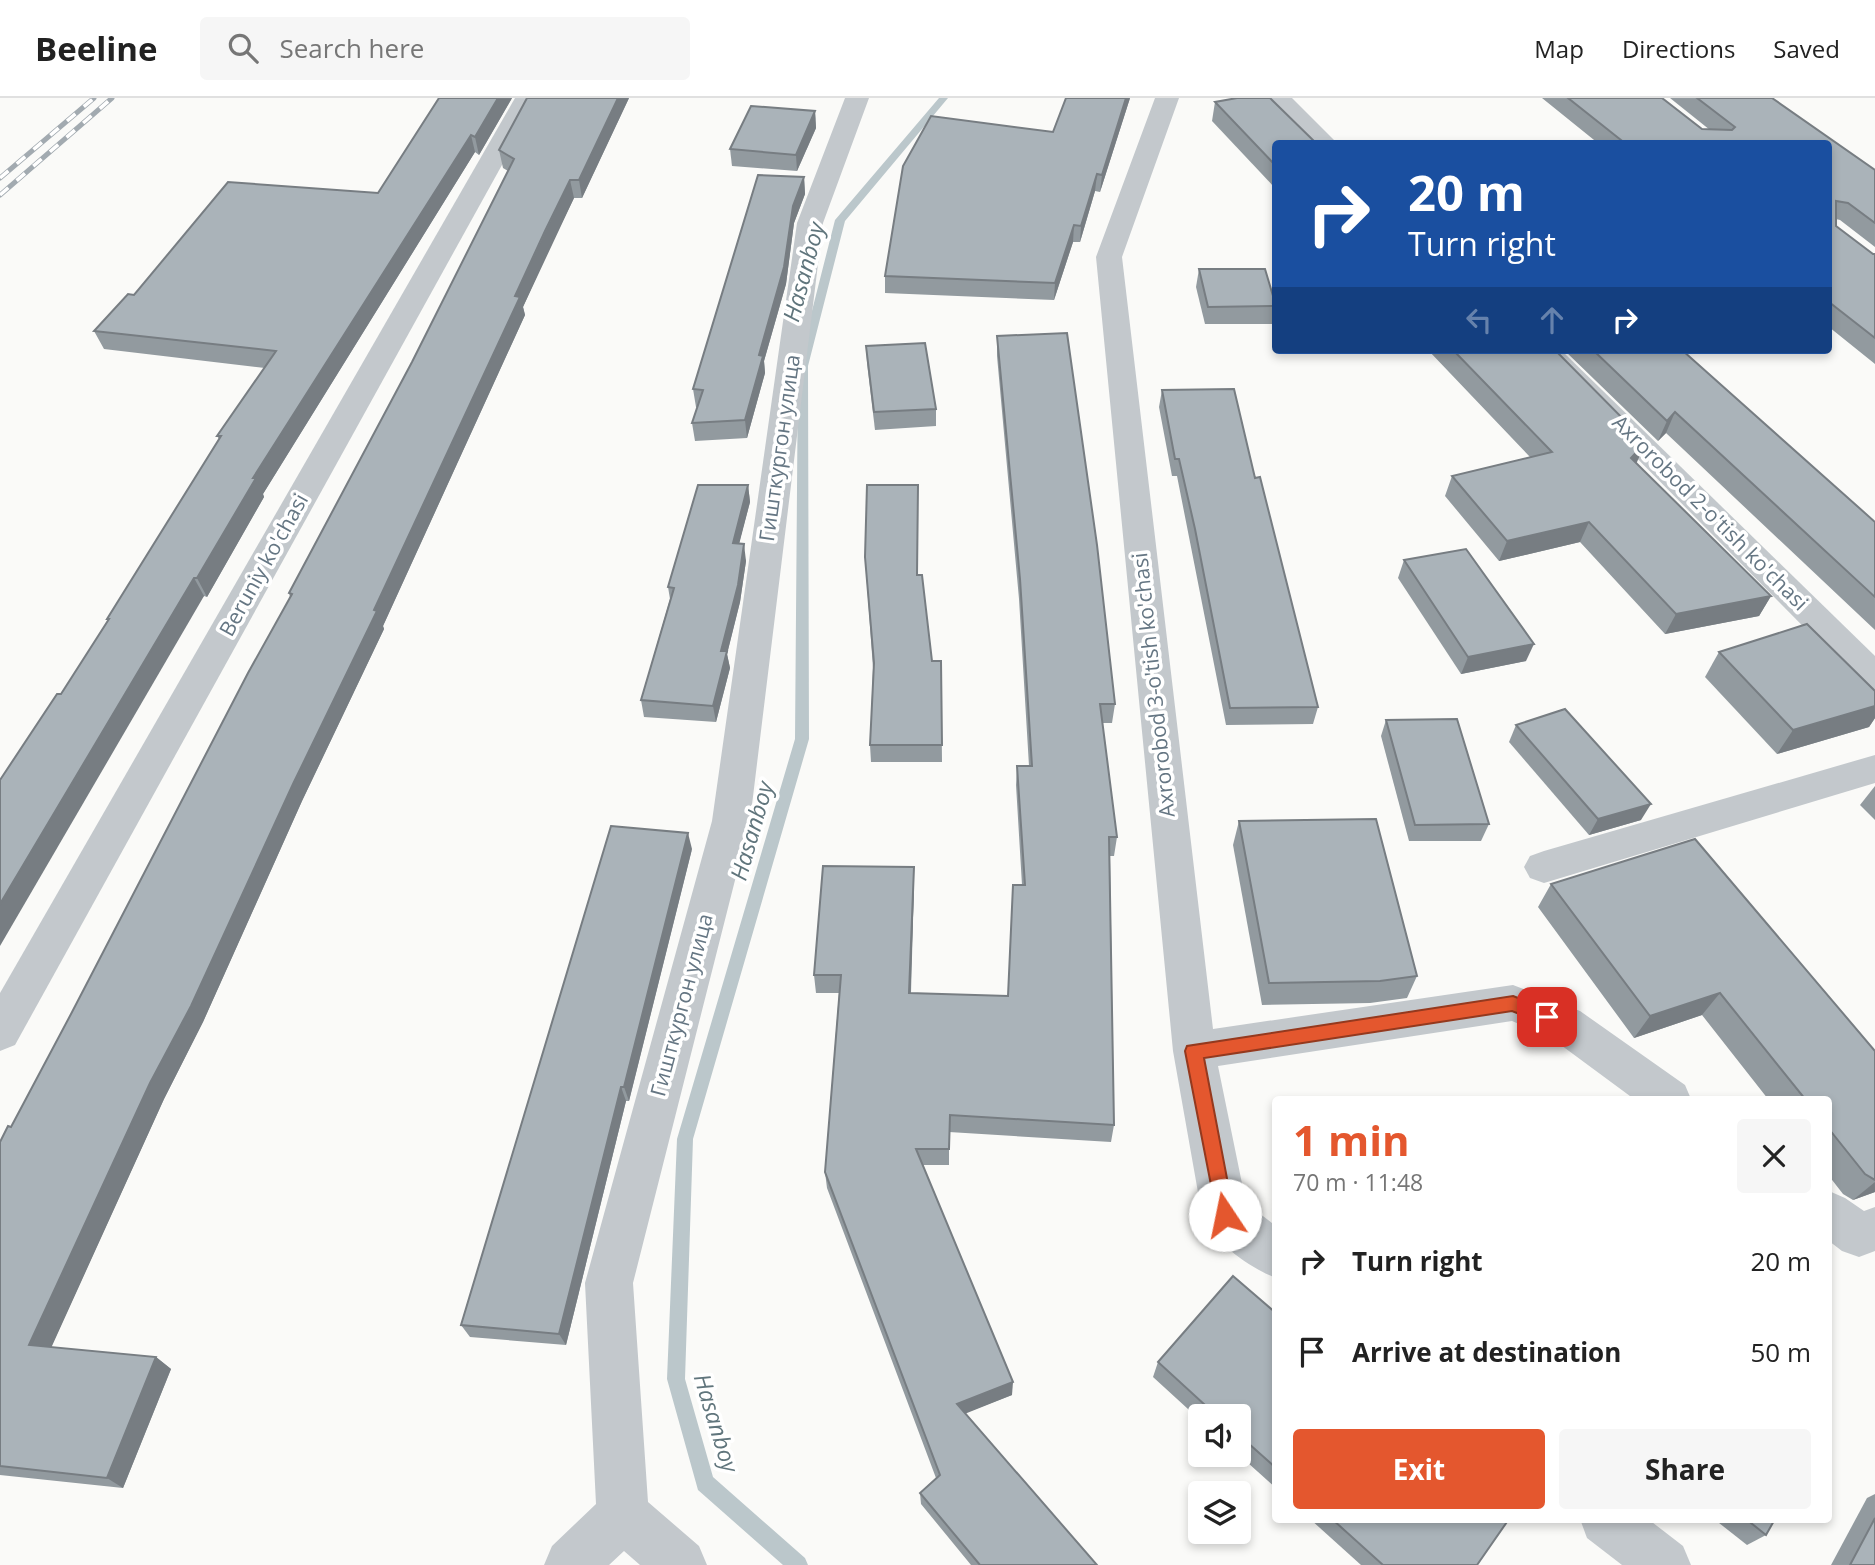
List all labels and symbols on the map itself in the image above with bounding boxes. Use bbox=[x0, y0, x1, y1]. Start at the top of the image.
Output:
water label: Hasanboy bbox=[774, 217, 832, 325]
street label: Гишткургон улица bbox=[752, 353, 806, 543]
street label: Axrorobod 2-o'tish ko'chasi bbox=[1607, 408, 1815, 616]
street label: Beruniy ko'chasi bbox=[212, 488, 314, 641]
street label: Axrorobod 3-o'tish ko'chasi bbox=[1125, 551, 1181, 819]
water label: Hasanboy bbox=[722, 776, 781, 884]
street label: Гишткургон улица bbox=[643, 910, 719, 1099]
pin bbox=[1517, 987, 1577, 1047]
position arrow bbox=[1188, 1178, 1262, 1252]
water label: Hasanboy bbox=[687, 1369, 748, 1477]

